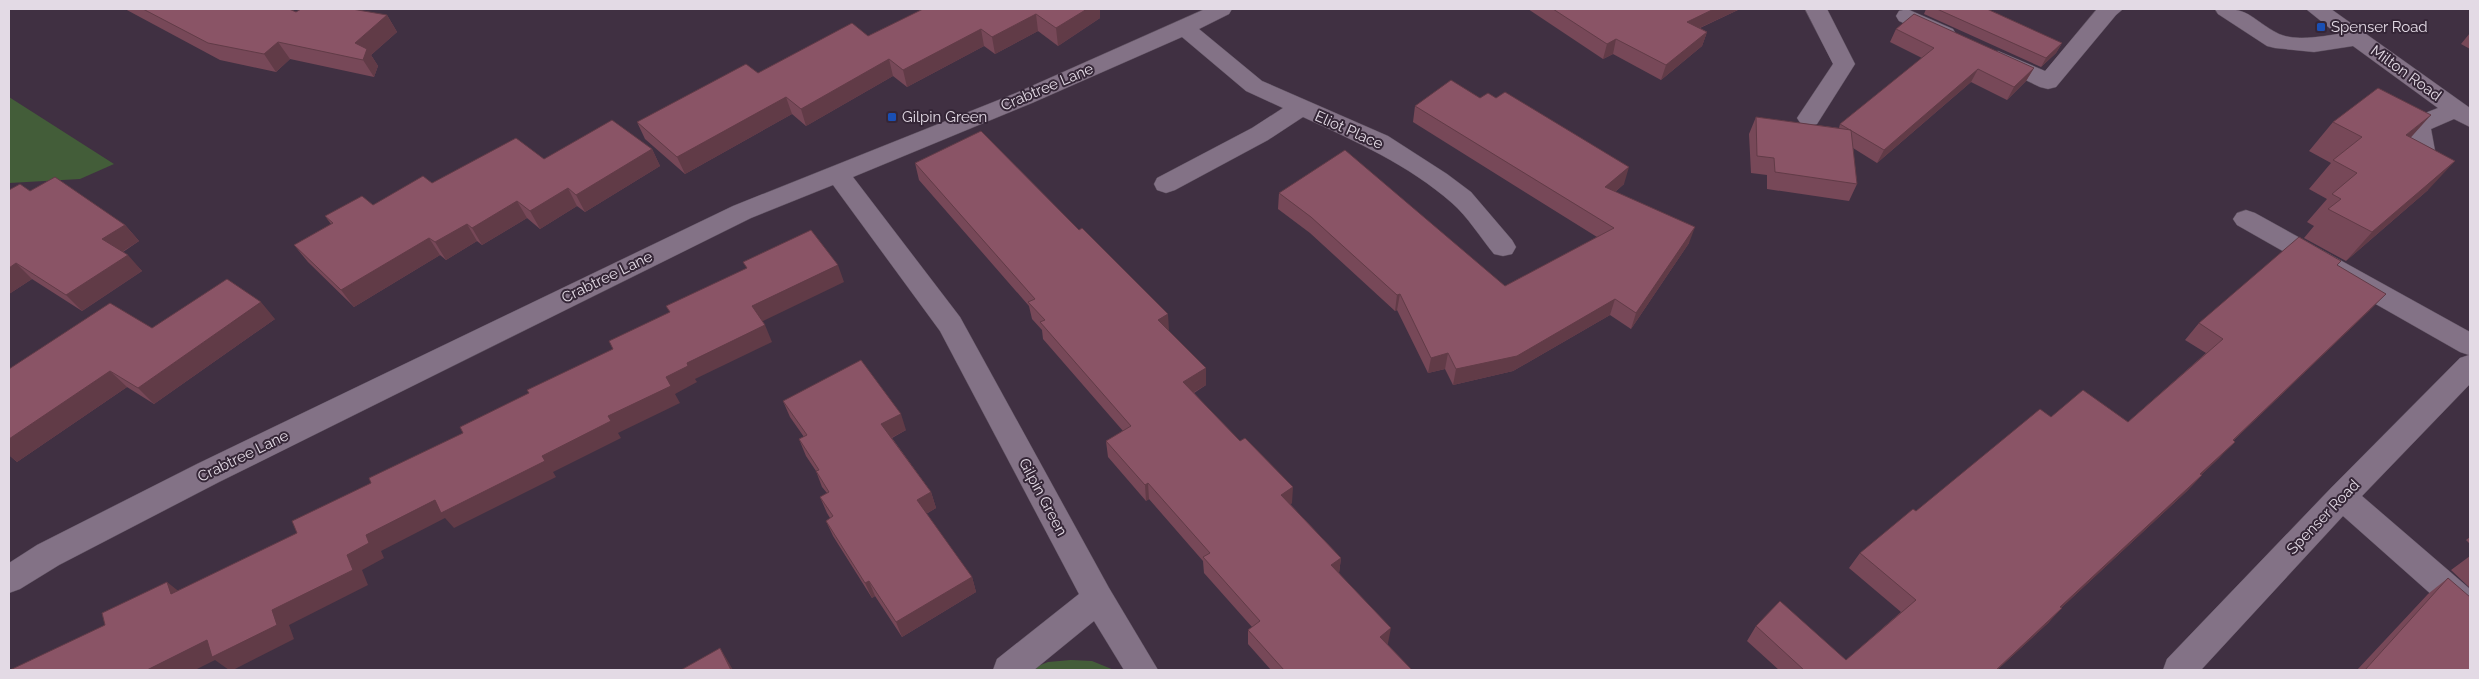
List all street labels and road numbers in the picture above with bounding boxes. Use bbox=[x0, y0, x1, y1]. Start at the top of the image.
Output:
street label: Milton Road bbox=[2367, 41, 2445, 105]
street label: Crabtree Lane bbox=[998, 59, 1096, 115]
street label: Eliot Place bbox=[1312, 107, 1386, 153]
street label: Crabtree Lane bbox=[559, 247, 656, 307]
street label: Crabtree Lane bbox=[195, 426, 292, 486]
street label: Gilpin Green bbox=[1015, 455, 1071, 539]
street label: Spenser Road bbox=[2283, 476, 2363, 558]

